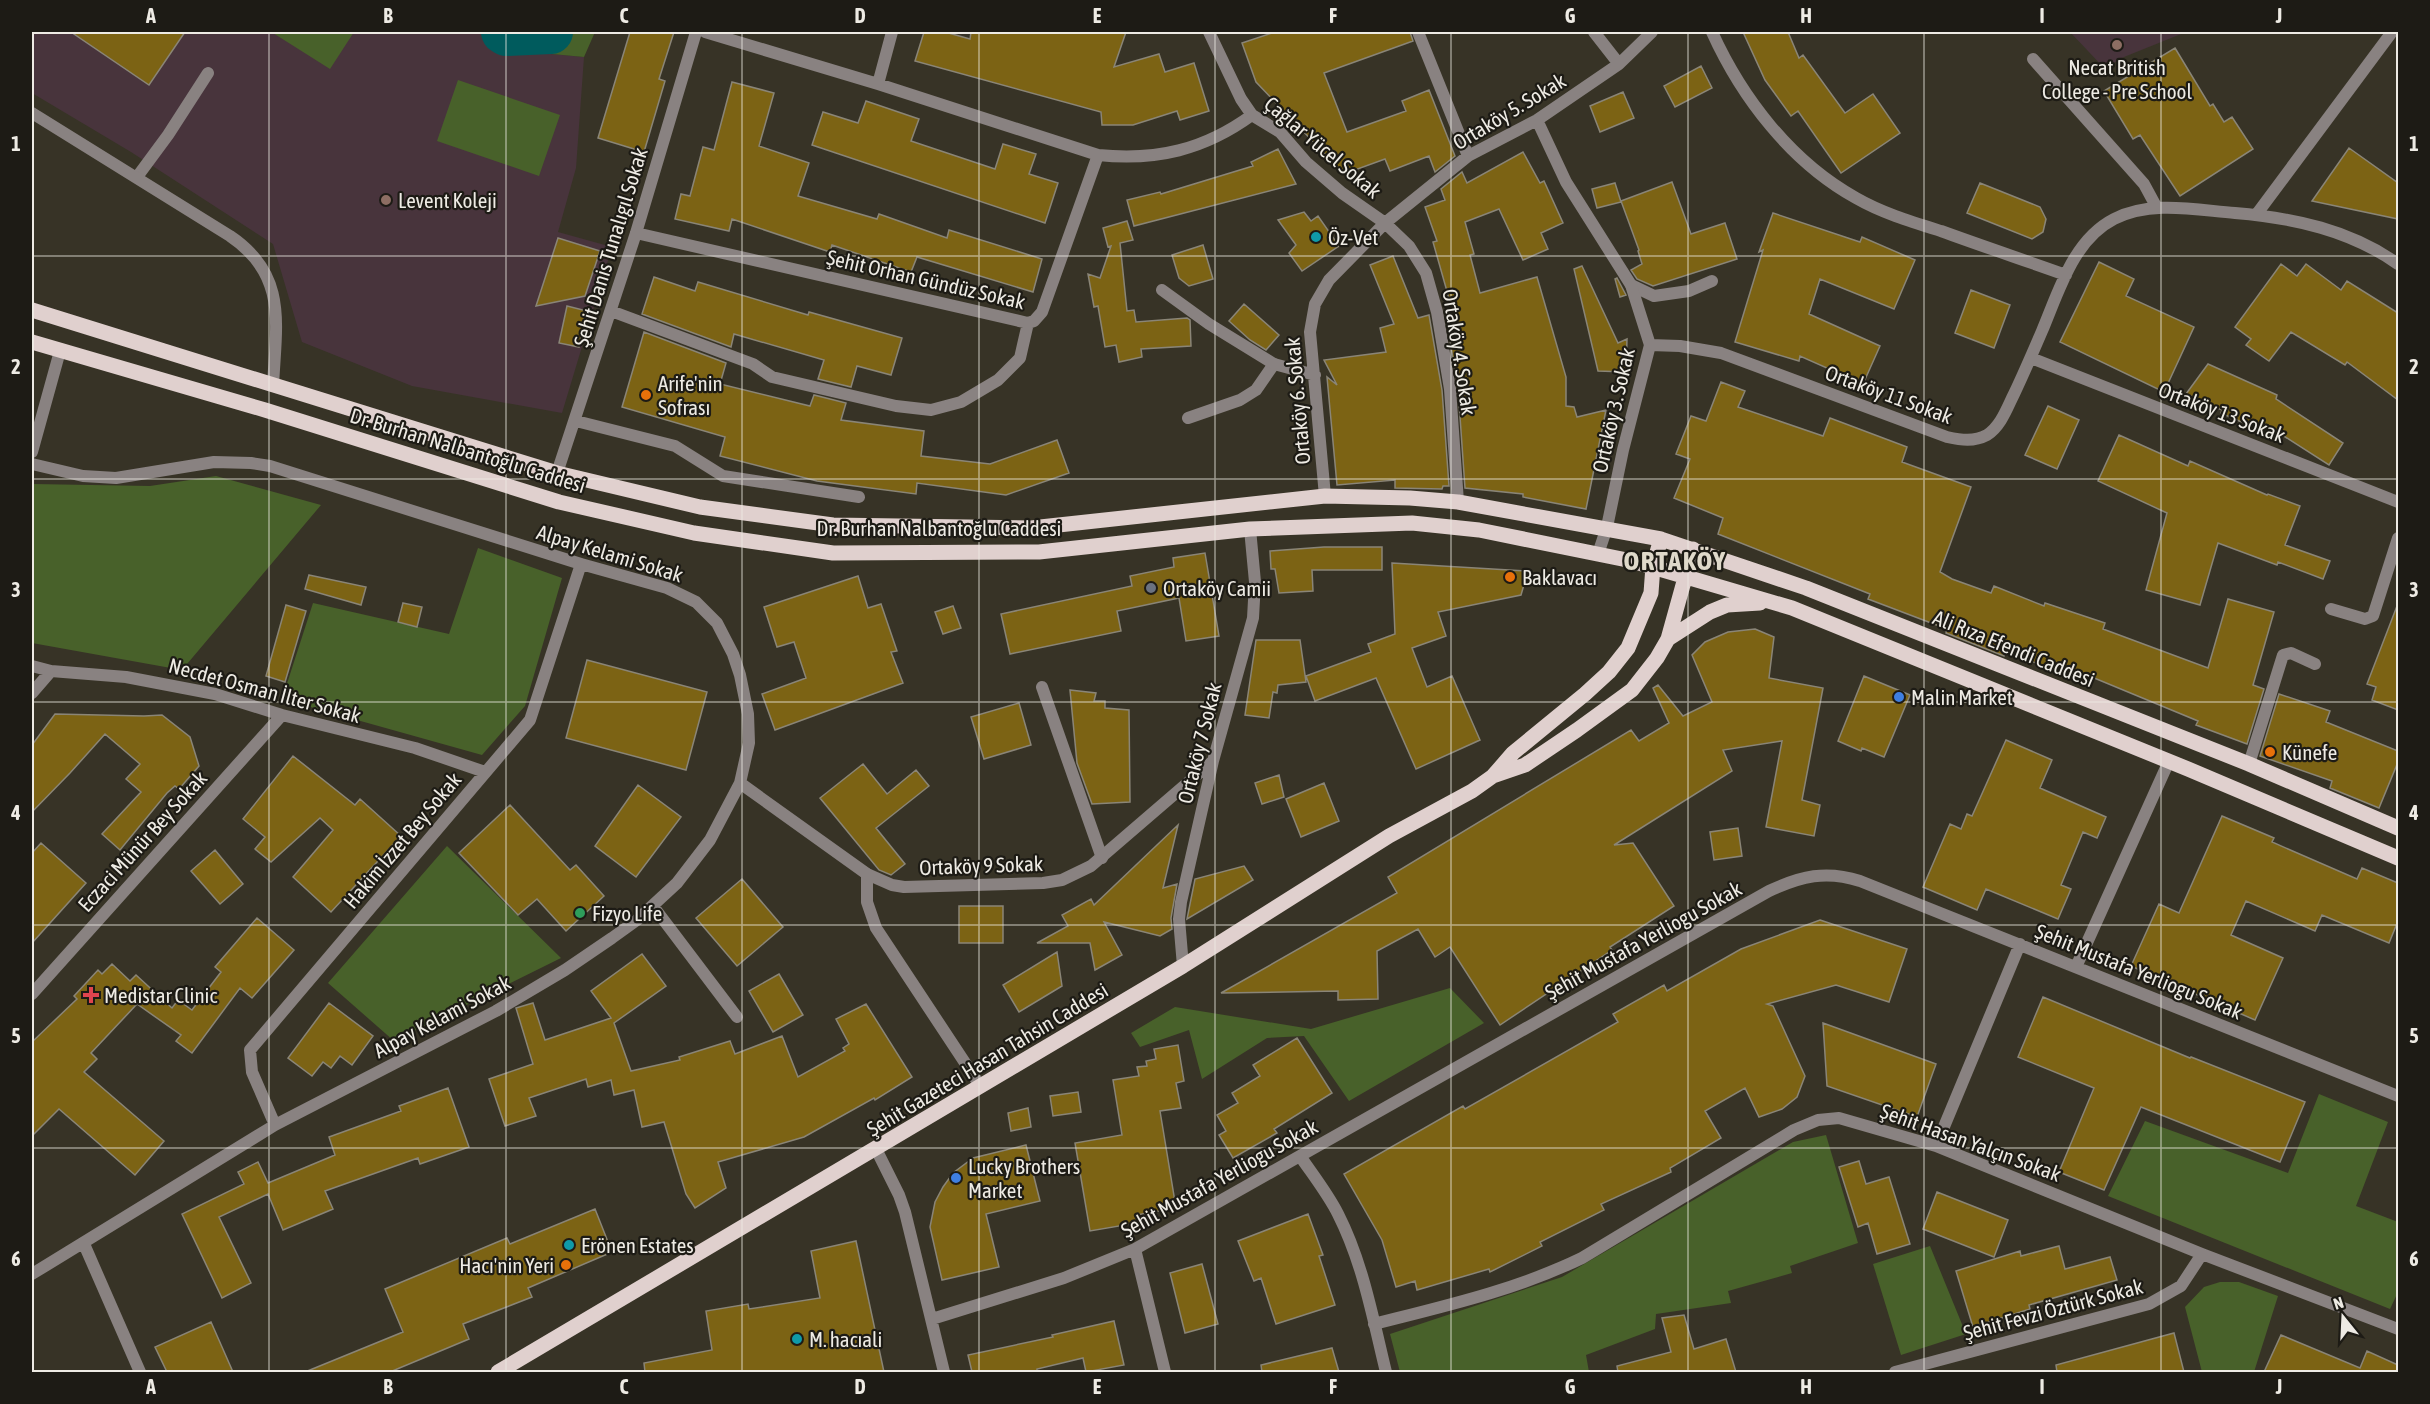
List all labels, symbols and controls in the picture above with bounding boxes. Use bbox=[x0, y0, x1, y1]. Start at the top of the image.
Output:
text: A bbox=[145, 4, 156, 27]
text: B bbox=[383, 4, 393, 27]
text: C bbox=[620, 4, 629, 27]
text: D bbox=[854, 4, 866, 27]
text: E bbox=[1093, 4, 1102, 27]
text: F bbox=[1329, 4, 1337, 27]
text: G bbox=[1565, 4, 1576, 27]
text: H bbox=[1800, 4, 1812, 27]
text: I bbox=[2039, 4, 2045, 27]
text: J bbox=[2275, 4, 2282, 27]
marker: Necat British College - Pre School bbox=[2110, 38, 2124, 52]
place label: Necat British College - Pre School bbox=[2042, 55, 2192, 103]
street label: Ortaköy 5. Sokak bbox=[1448, 68, 1570, 154]
street label: Çağlar Yücel Sokak bbox=[1260, 91, 1386, 203]
text: 1 bbox=[11, 132, 21, 155]
text: 1 bbox=[2409, 132, 2419, 155]
street label: Şehit Danis Tunalıgıl Sokak bbox=[568, 144, 652, 350]
place label: Levent Koleji bbox=[398, 188, 497, 212]
marker: Levent Koleji bbox=[379, 193, 393, 207]
place label: Öz-Vet bbox=[1328, 225, 1378, 249]
marker: Öz-Vet bbox=[1309, 230, 1323, 244]
street label: Şehit Orhan Gündüz Sokak bbox=[825, 245, 1027, 313]
street label: Ortaköy 4. Sokak bbox=[1438, 287, 1482, 417]
street label: Ortaköy 6. Sokak bbox=[1279, 336, 1315, 466]
street label: Ortaköy 3. Sokak bbox=[1587, 345, 1639, 475]
text: 2 bbox=[11, 355, 21, 378]
text: 2 bbox=[2409, 355, 2419, 378]
street label: Ortaköy 11 Sokak bbox=[1822, 360, 1956, 428]
place label: Arife'nin Sofrası bbox=[658, 371, 723, 419]
street label: Ortaköy 13 Sokak bbox=[2155, 377, 2289, 447]
marker: Arife'nin Sofrası bbox=[639, 388, 653, 402]
street label: Dr. Burhan Nalbantoğlu Caddesi bbox=[347, 403, 589, 497]
street label: Dr. Burhan Nalbantoğlu Caddesi bbox=[817, 516, 1061, 540]
street label: Alpay Kelami Sokak bbox=[534, 519, 686, 587]
district label: ORTAKÖY bbox=[1623, 545, 1727, 576]
place label: Baklavacı bbox=[1522, 565, 1597, 589]
marker: Baklavacı bbox=[1503, 570, 1517, 584]
place label: Ortaköy Camii bbox=[1163, 576, 1271, 600]
text: 3 bbox=[11, 578, 21, 601]
text: 3 bbox=[2409, 578, 2419, 601]
marker: Ortaköy Camii bbox=[1144, 581, 1158, 595]
street label: Ali Rıza Efendi Caddesi bbox=[1930, 605, 2098, 691]
street label: Necdet Osman İlter Sokak bbox=[166, 653, 364, 727]
street label: Ortaköy 7 Sokak bbox=[1172, 680, 1226, 806]
place label: Malin Market bbox=[1911, 685, 2013, 709]
marker: Malin Market bbox=[1892, 690, 1906, 704]
place label: Künefe bbox=[2282, 740, 2337, 764]
marker: Künefe bbox=[2263, 745, 2277, 759]
street label: Eczaci Münür Bey Sokak bbox=[73, 766, 211, 916]
street label: Hakim İzzet Bey Sokak bbox=[338, 767, 466, 913]
text: 4 bbox=[10, 801, 21, 824]
text: 4 bbox=[2408, 801, 2419, 824]
street label: Ortaköy 9 Sokak bbox=[919, 851, 1043, 879]
street label: Şehit Mustafa Yerliogu Sokak bbox=[1540, 876, 1746, 1004]
place label: Fizyo Life bbox=[592, 901, 662, 925]
marker: Fizyo Life bbox=[573, 906, 587, 920]
street label: Şehit Mustafa Yerliogu Sokak bbox=[2032, 918, 2246, 1024]
street label: Alpay Kelami Sokak bbox=[369, 970, 515, 1062]
street label: Şehit Gazeteci Hasan Tahsin Caddesi bbox=[862, 977, 1112, 1141]
place label: Medistar Clinic bbox=[104, 983, 217, 1007]
marker: Medistar Clinic bbox=[82, 986, 100, 1004]
text: 5 bbox=[11, 1024, 21, 1047]
text: 5 bbox=[2409, 1024, 2419, 1047]
street label: Şehit Hasan Yalçın Sokak bbox=[1877, 1098, 2065, 1186]
street label: Şehit Mustafa Yerliogu Sokak bbox=[1116, 1114, 1322, 1242]
place label: Lucky Brothers Market bbox=[968, 1154, 1080, 1202]
marker: Lucky Brothers Market bbox=[949, 1171, 963, 1185]
place label: Erönen Estates bbox=[581, 1233, 694, 1257]
marker: Erönen Estates bbox=[562, 1238, 576, 1252]
text: 6 bbox=[11, 1247, 21, 1270]
text: 6 bbox=[2409, 1247, 2419, 1270]
place label: Hacı'nin Yeri bbox=[459, 1253, 554, 1277]
marker: Hacı'nin Yeri bbox=[559, 1258, 573, 1272]
street label: Şehit Fevzi Öztürk Sokak bbox=[1961, 1273, 2145, 1345]
north arrow bbox=[2313, 1287, 2373, 1347]
text: N bbox=[2331, 1293, 2346, 1313]
place label: M. hacıali bbox=[809, 1327, 882, 1351]
marker: M. hacıali bbox=[790, 1332, 804, 1346]
text: A bbox=[145, 1375, 156, 1398]
text: B bbox=[383, 1375, 393, 1398]
text: C bbox=[620, 1375, 629, 1398]
text: D bbox=[854, 1375, 866, 1398]
text: E bbox=[1093, 1375, 1102, 1398]
text: F bbox=[1329, 1375, 1337, 1398]
text: G bbox=[1565, 1375, 1576, 1398]
text: H bbox=[1800, 1375, 1812, 1398]
text: I bbox=[2039, 1375, 2045, 1398]
text: J bbox=[2275, 1375, 2282, 1398]

